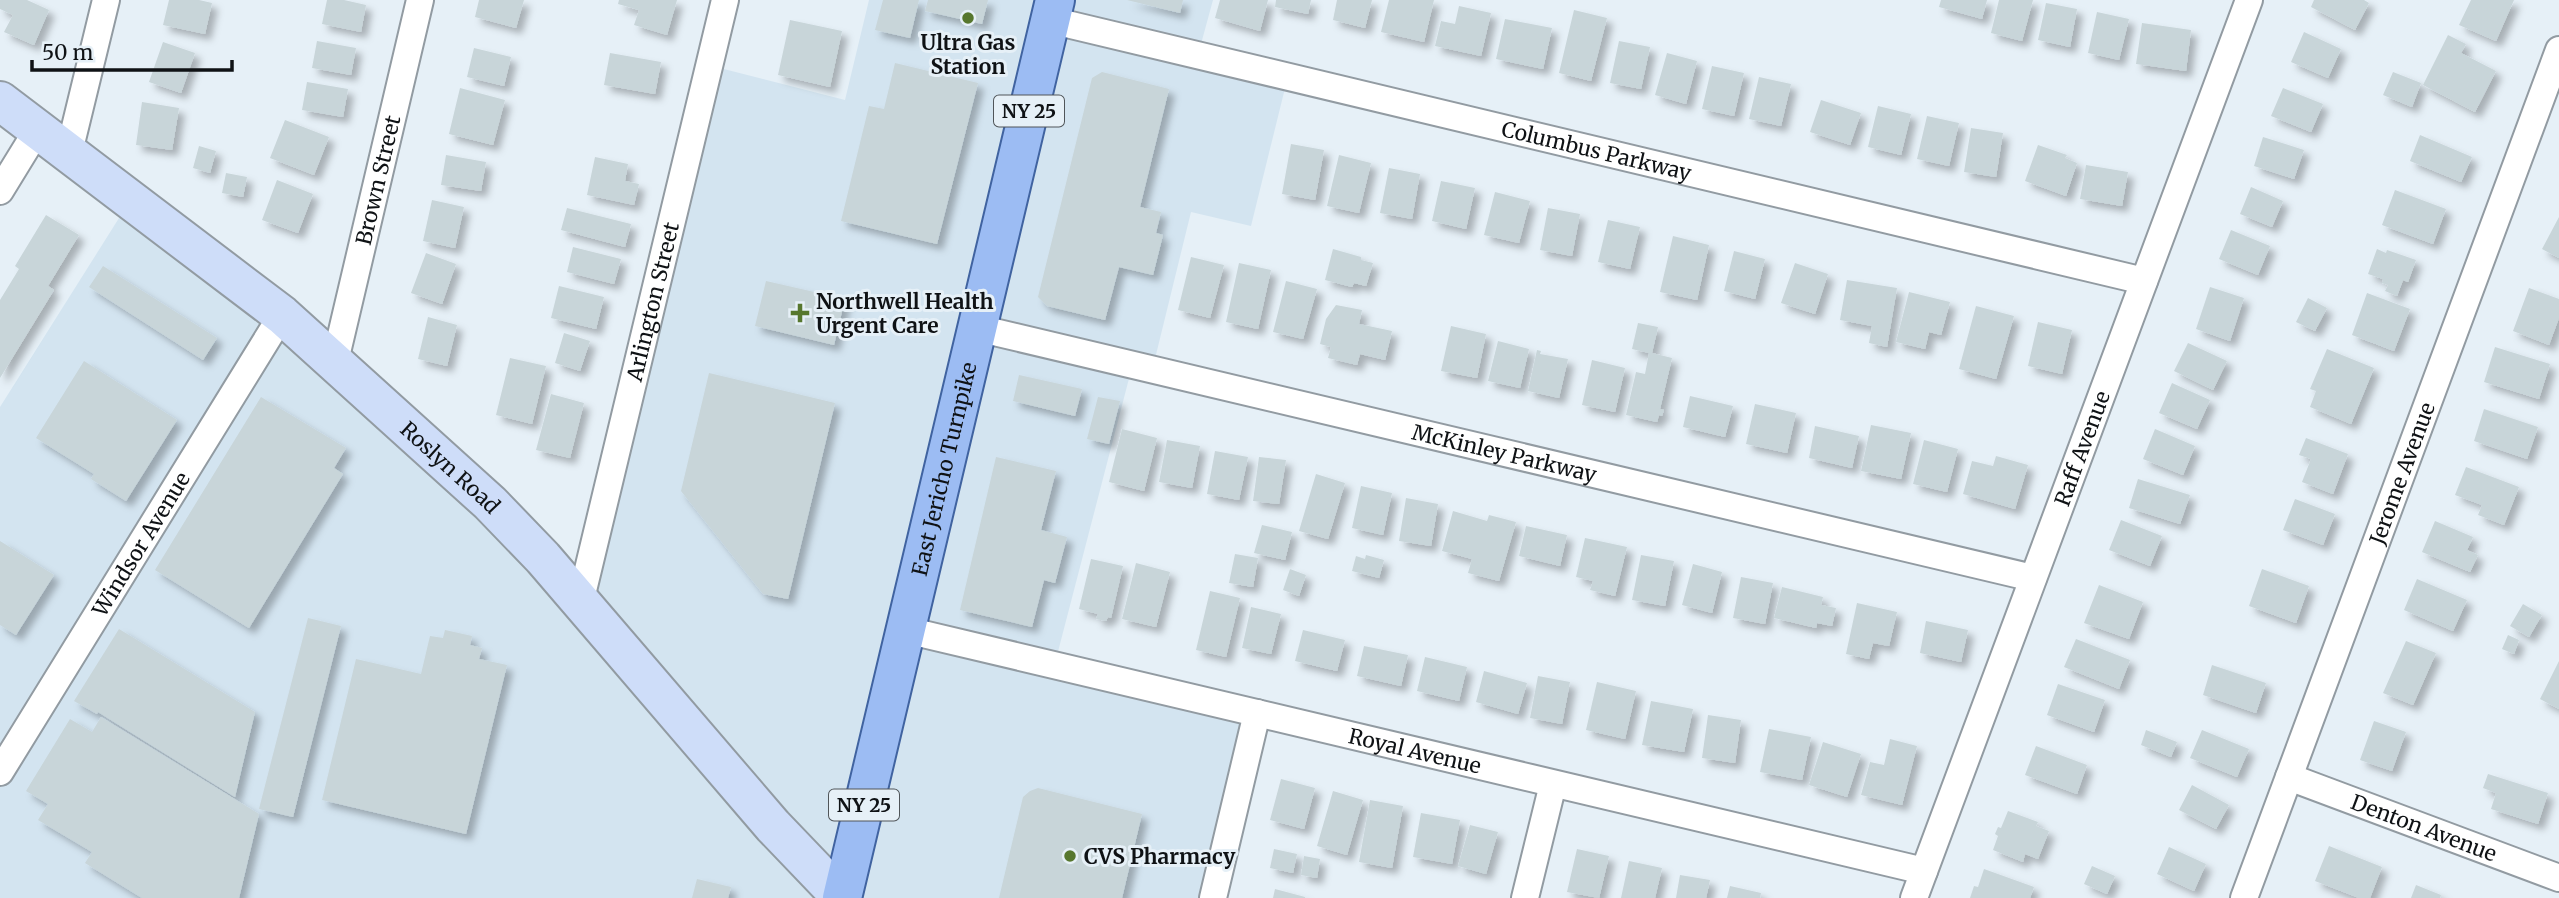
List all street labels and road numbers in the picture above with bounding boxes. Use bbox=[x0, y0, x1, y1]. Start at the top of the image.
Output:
road number: NY 25 bbox=[994, 96, 1064, 127]
street label: Brown Street bbox=[349, 112, 406, 247]
street label: Columbus Parkway bbox=[1499, 115, 1695, 186]
street label: Arlington Street bbox=[620, 219, 685, 385]
street label: East Jericho Turnpike bbox=[905, 359, 982, 578]
street label: Raff Avenue bbox=[2048, 387, 2116, 510]
street label: Jerome Avenue bbox=[2363, 398, 2440, 549]
street label: Roslyn Road bbox=[395, 415, 506, 519]
street label: McKinley Parkway bbox=[1409, 418, 1600, 488]
street label: Windsor Avenue bbox=[85, 467, 196, 622]
street label: Royal Avenue bbox=[1346, 722, 1484, 779]
street label: Denton Avenue bbox=[2347, 788, 2501, 867]
road number: NY 25 bbox=[829, 790, 899, 820]

